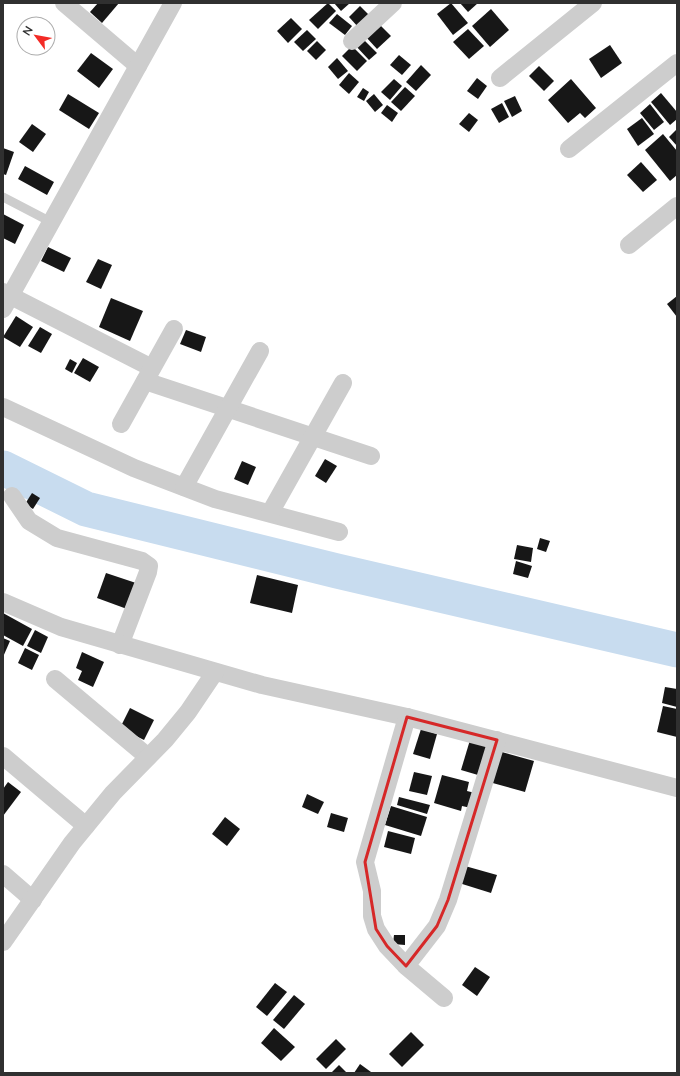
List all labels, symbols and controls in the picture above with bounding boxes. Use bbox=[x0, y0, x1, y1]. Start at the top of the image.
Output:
north arrow bbox=[16, 16, 56, 56]
text: N bbox=[19, 23, 35, 37]

